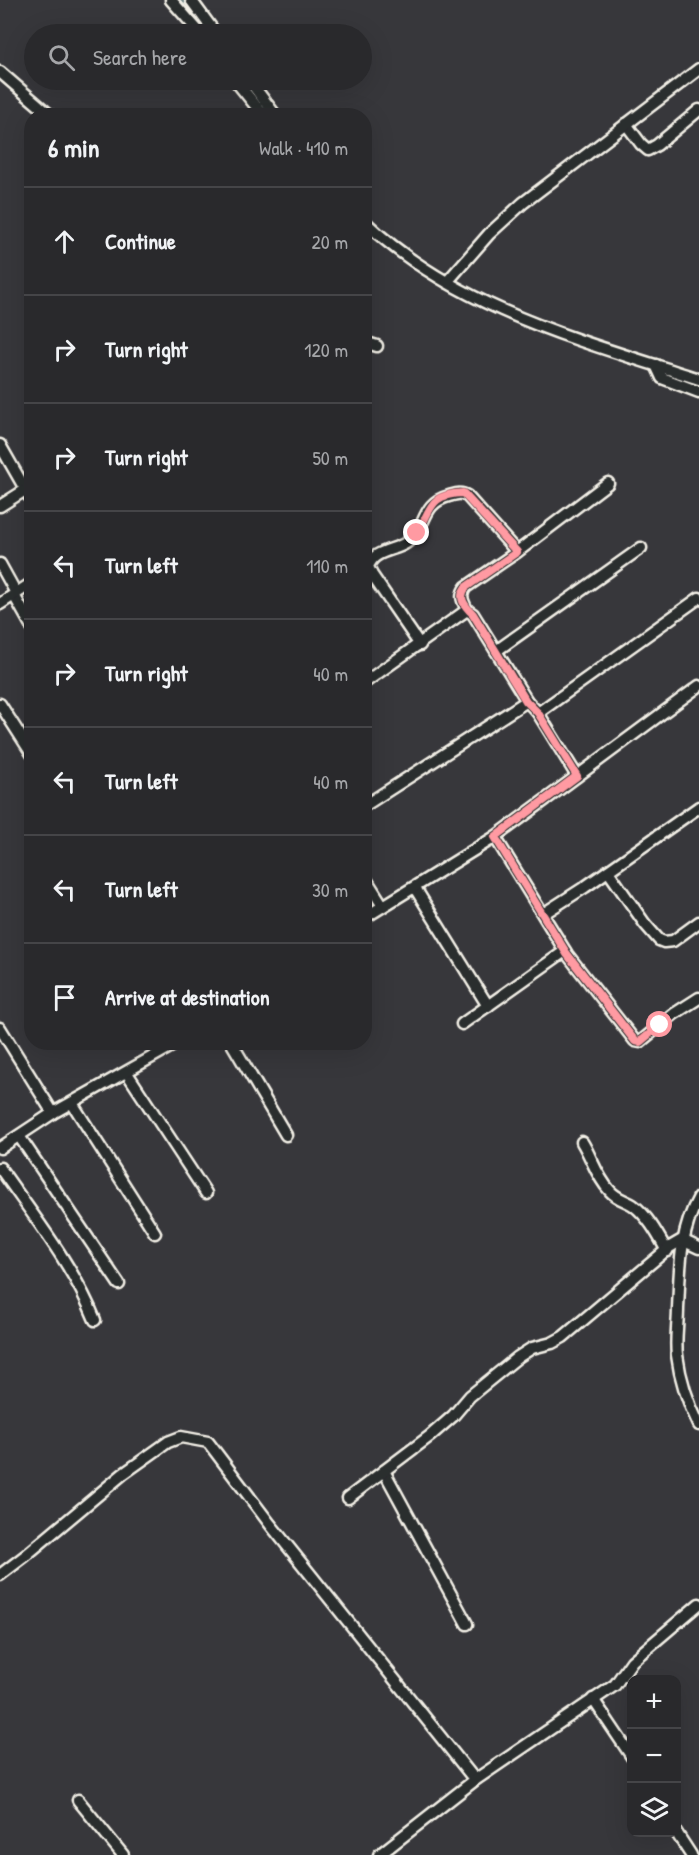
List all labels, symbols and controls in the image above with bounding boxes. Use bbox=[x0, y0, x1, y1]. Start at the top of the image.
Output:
search box bbox=[24, 24, 372, 90]
icon: search bbox=[45, 41, 78, 74]
text: Search here bbox=[93, 42, 187, 72]
text: 6 min bbox=[48, 130, 100, 165]
text: Walk · 410 m bbox=[259, 134, 348, 161]
icon: ahead bbox=[48, 225, 81, 258]
text: Continue bbox=[105, 226, 176, 256]
text: 20 m bbox=[311, 228, 348, 255]
icon: right bbox=[48, 333, 81, 366]
text: Turn right bbox=[105, 334, 188, 364]
text: 120 m bbox=[304, 336, 348, 363]
icon: right bbox=[48, 441, 81, 474]
text: Turn right bbox=[105, 442, 188, 472]
text: 50 m bbox=[312, 444, 348, 471]
route end bbox=[403, 519, 429, 545]
icon: left bbox=[48, 549, 81, 582]
text: Turn left bbox=[105, 550, 178, 580]
text: 110 m bbox=[306, 552, 348, 579]
icon: right bbox=[48, 657, 81, 690]
text: Turn right bbox=[105, 658, 188, 688]
text: 40 m bbox=[313, 660, 348, 687]
icon: left bbox=[48, 765, 81, 798]
text: Turn left bbox=[105, 766, 178, 796]
text: 40 m bbox=[313, 768, 348, 795]
icon: left bbox=[48, 873, 81, 906]
text: Turn left bbox=[105, 874, 178, 904]
text: 30 m bbox=[312, 876, 348, 903]
icon: arrive bbox=[48, 981, 81, 1014]
text: Arrive at destination bbox=[105, 982, 270, 1012]
route start bbox=[646, 1011, 672, 1037]
map controls bbox=[627, 1675, 681, 1837]
button: + bbox=[627, 1675, 681, 1729]
button: − bbox=[627, 1729, 681, 1783]
button: layers bbox=[627, 1783, 681, 1837]

